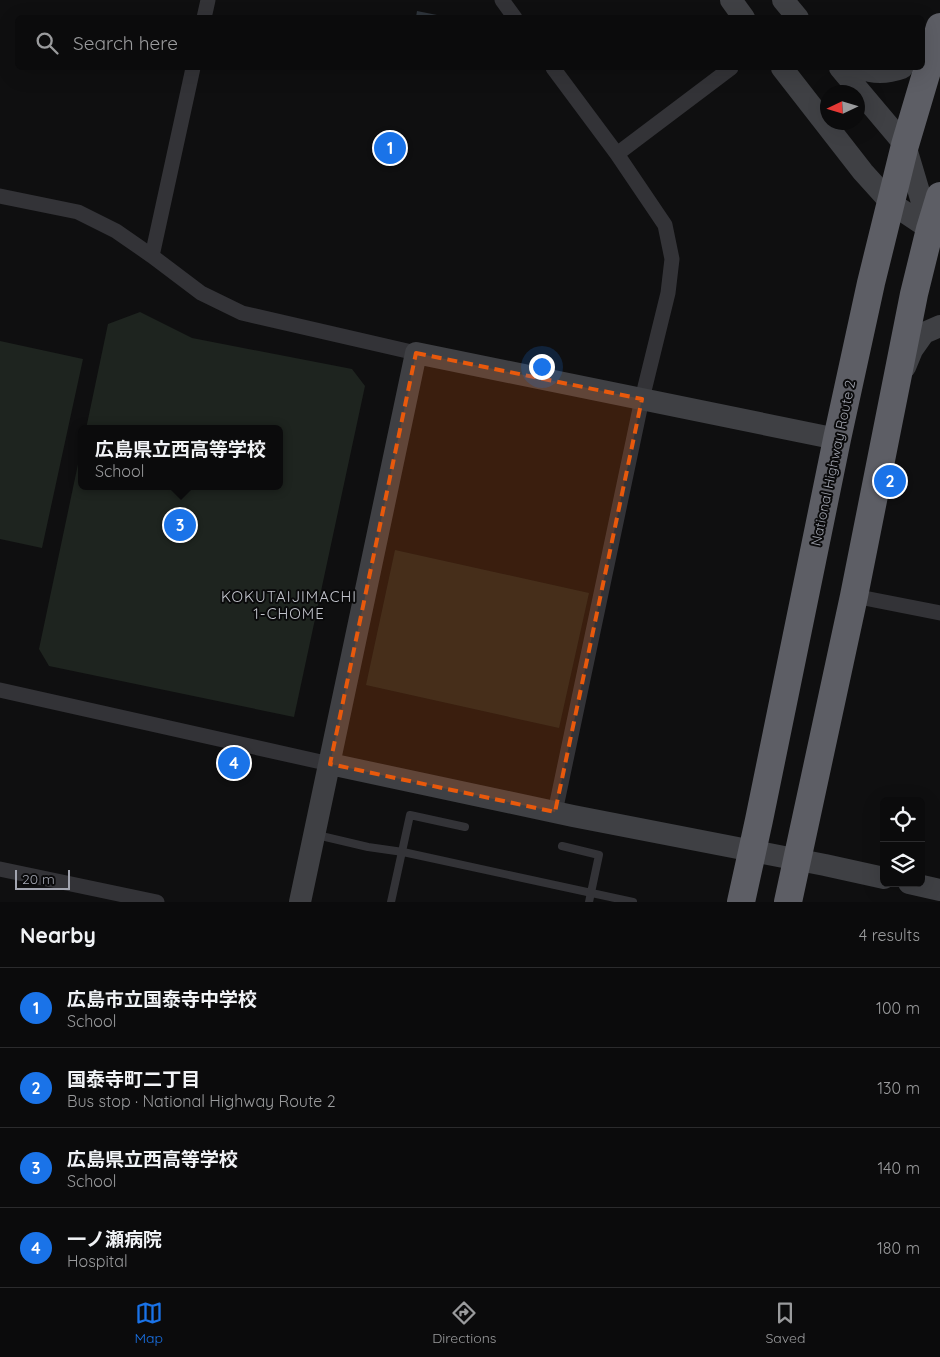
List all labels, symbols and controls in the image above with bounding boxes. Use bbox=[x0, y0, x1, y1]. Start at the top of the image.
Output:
search box bbox=[15, 15, 925, 70]
icon: search bbox=[33, 29, 61, 57]
text: Search here bbox=[73, 31, 178, 55]
north arrow bbox=[820, 85, 865, 130]
pin: 1 bbox=[374, 129, 406, 167]
your location bbox=[529, 354, 555, 380]
street label: National Highway Route 2 bbox=[807, 378, 859, 548]
popup bbox=[78, 425, 283, 490]
text: 広島県立西高等学校 bbox=[95, 437, 266, 461]
text: School bbox=[95, 461, 144, 481]
pin: 2 bbox=[874, 462, 906, 500]
pin: 3 bbox=[164, 506, 196, 544]
district label: KOKUTAIJIMACHI 1-CHOME bbox=[221, 587, 357, 623]
pin: 4 bbox=[218, 744, 250, 782]
map controls bbox=[880, 797, 925, 887]
button: locate bbox=[880, 797, 925, 842]
button: layers bbox=[880, 842, 925, 887]
scale bar bbox=[15, 867, 70, 890]
text: 20 m bbox=[22, 870, 55, 888]
text: Nearby bbox=[20, 922, 96, 948]
text: 4 results bbox=[859, 925, 920, 945]
text: 広島市立国泰寺中学校 bbox=[67, 987, 257, 1011]
text: 1 bbox=[33, 998, 39, 1018]
text: 100 m bbox=[876, 998, 920, 1018]
text: School bbox=[67, 1011, 116, 1031]
text: 国泰寺町二丁目 bbox=[67, 1067, 200, 1091]
text: 2 bbox=[31, 1078, 41, 1098]
text: 130 m bbox=[877, 1078, 920, 1098]
text: Bus stop · National Highway Route 2 bbox=[67, 1091, 336, 1111]
text: 広島県立西高等学校 bbox=[67, 1147, 238, 1171]
text: 3 bbox=[32, 1158, 40, 1178]
text: 140 m bbox=[877, 1158, 920, 1178]
text: School bbox=[67, 1171, 116, 1191]
text: 一ノ瀬病院 bbox=[67, 1227, 162, 1251]
text: 4 bbox=[31, 1238, 41, 1258]
text: 180 m bbox=[877, 1238, 920, 1258]
text: Hospital bbox=[67, 1251, 128, 1271]
tab: Map bbox=[135, 1299, 163, 1347]
tab: Directions bbox=[432, 1299, 496, 1347]
tab: Saved bbox=[765, 1299, 805, 1347]

